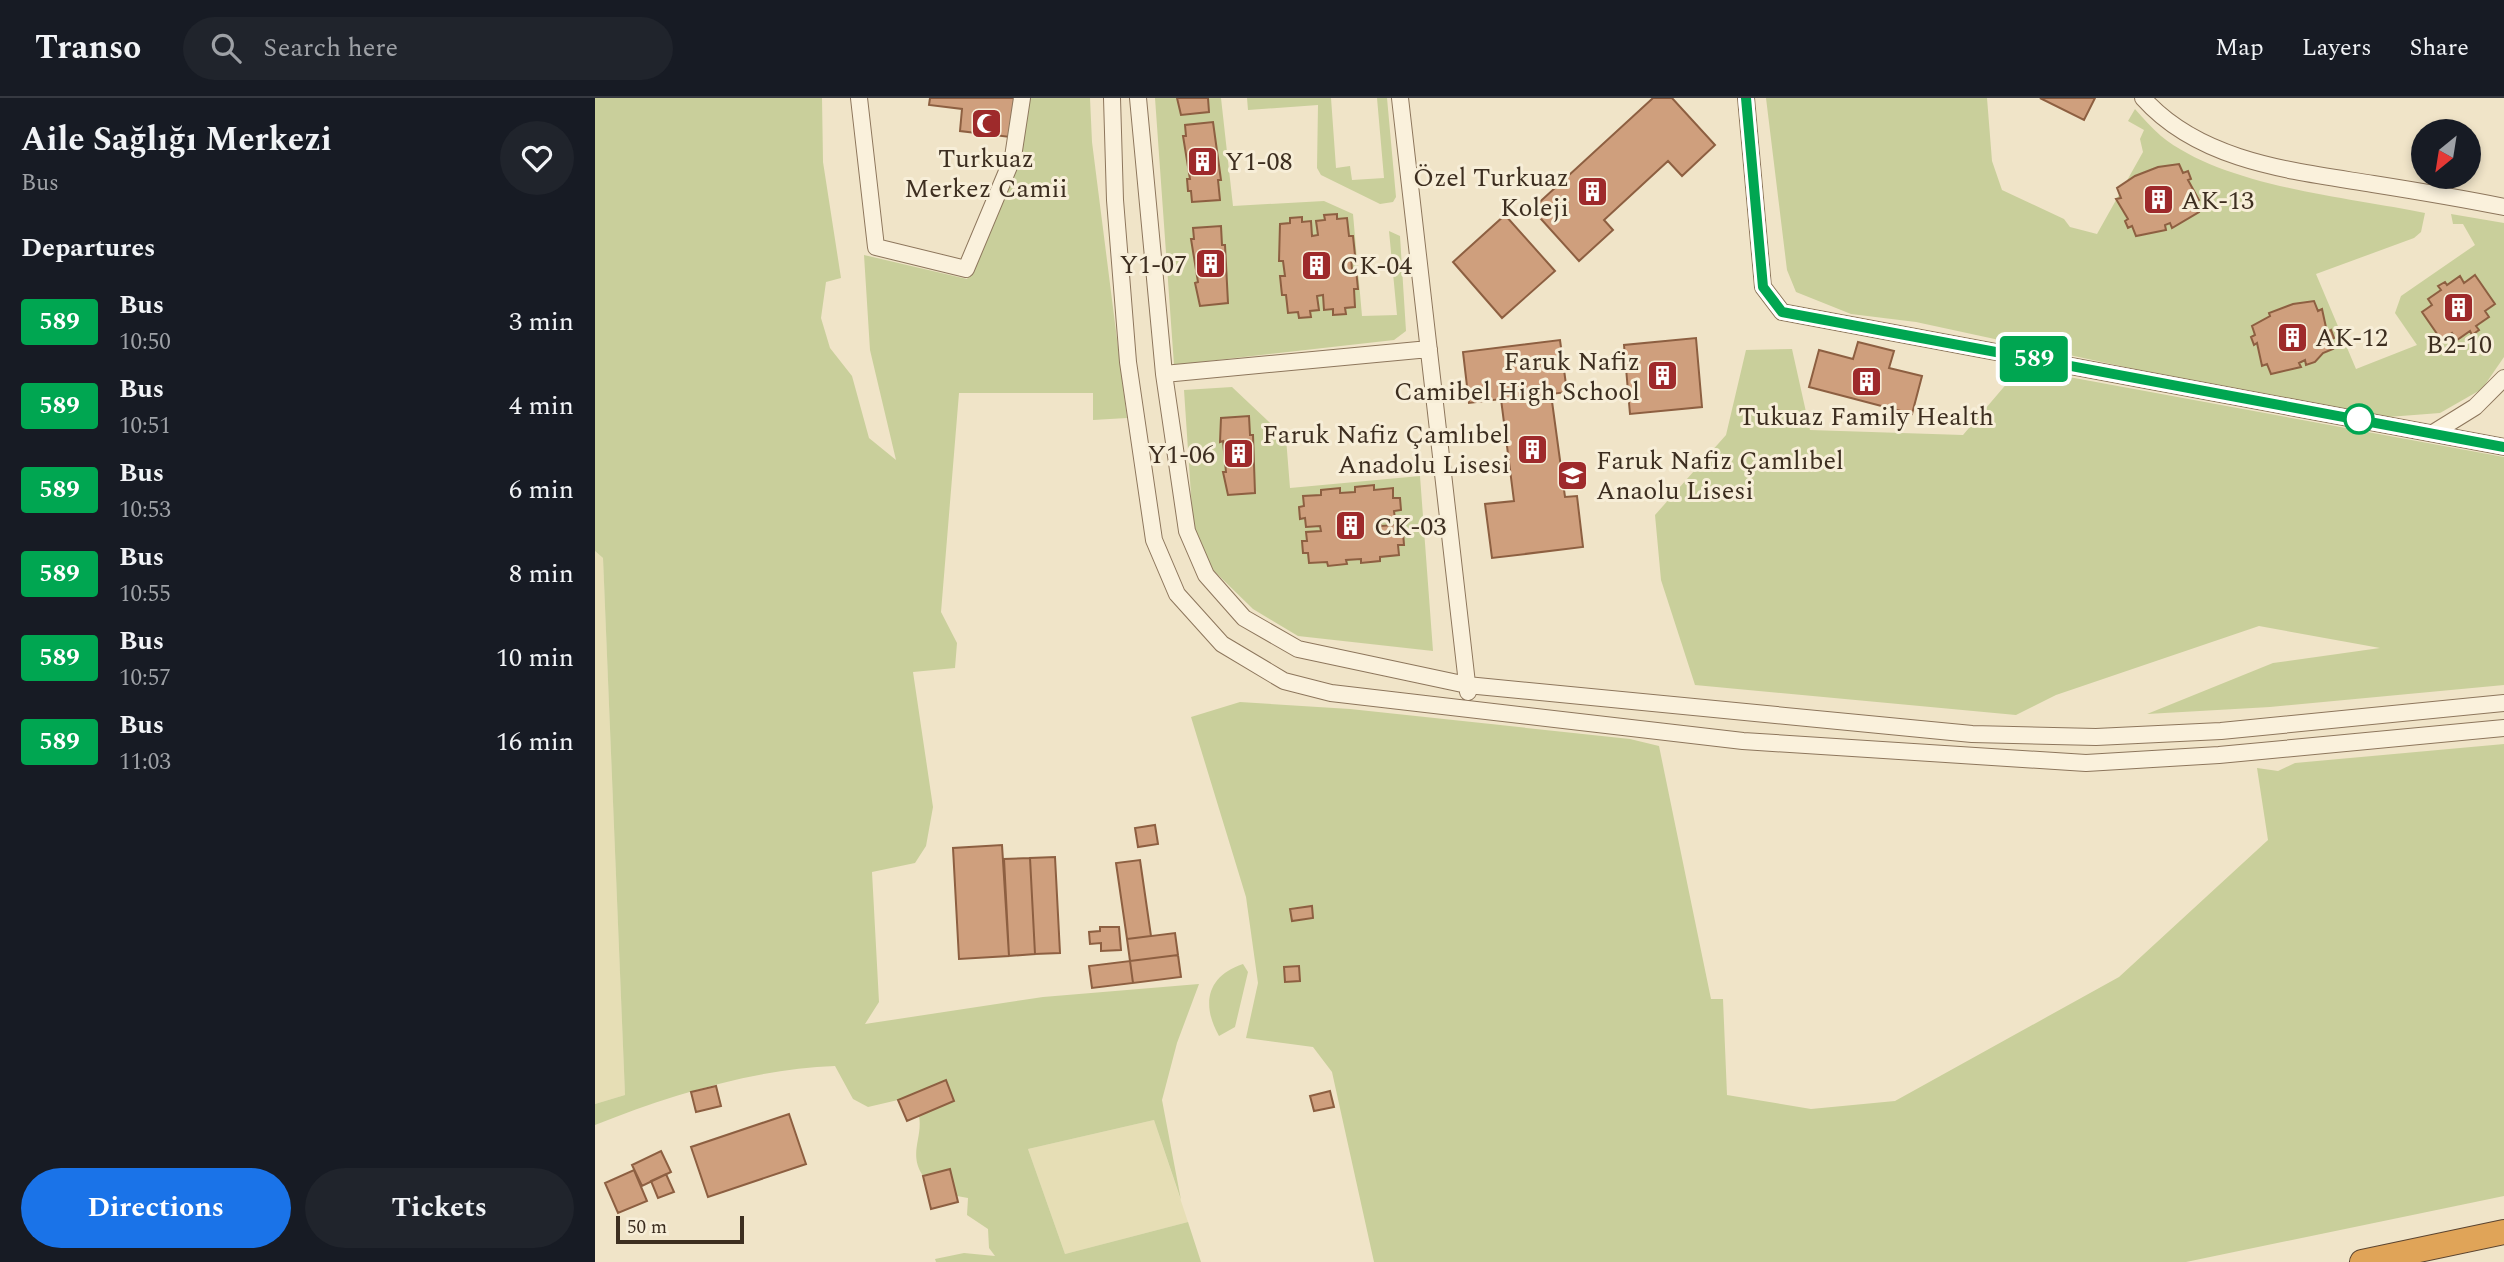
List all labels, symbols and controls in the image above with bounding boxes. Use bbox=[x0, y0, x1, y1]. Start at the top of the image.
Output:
search box bbox=[183, 17, 673, 80]
text: Transo bbox=[35, 23, 141, 73]
text: Search here bbox=[263, 28, 398, 68]
icon: search bbox=[207, 29, 245, 67]
text: Map bbox=[2215, 30, 2264, 66]
text: Layers bbox=[2302, 30, 2372, 66]
text: Share bbox=[2410, 30, 2469, 66]
mosque icon: Turkuaz Merkez Camii bbox=[969, 106, 1003, 140]
text: Aile Sağlığı Merkezi bbox=[21, 115, 332, 165]
north arrow bbox=[2411, 119, 2481, 189]
map controls bbox=[2411, 119, 2481, 189]
button: heart bbox=[500, 121, 574, 195]
place label: Turkuaz Merkez Camii bbox=[904, 139, 1068, 209]
place label: Y1-08 bbox=[1225, 142, 1292, 182]
building icon: Y1-08 bbox=[1185, 144, 1219, 178]
place label: Özel Turkuaz Koleji bbox=[1413, 158, 1569, 228]
text: Bus bbox=[21, 166, 59, 201]
building icon: Özel Turkuaz Koleji bbox=[1575, 175, 1609, 209]
place label: AK-13 bbox=[2181, 181, 2254, 221]
building icon: AK-13 bbox=[2141, 183, 2175, 217]
text: Departures bbox=[21, 228, 155, 268]
place label: Y1-07 bbox=[1120, 245, 1187, 285]
place label: CK-04 bbox=[1340, 246, 1412, 286]
building icon: Y1-07 bbox=[1193, 247, 1227, 281]
building icon: CK-04 bbox=[1300, 248, 1334, 282]
text: Bus bbox=[119, 285, 164, 325]
building icon: B2-10 bbox=[2442, 291, 2476, 325]
text: 3 min bbox=[509, 302, 574, 342]
text: 589 bbox=[39, 304, 80, 340]
place label: AK-12 bbox=[2315, 318, 2388, 358]
building icon: AK-12 bbox=[2275, 320, 2309, 354]
text: 10:50 bbox=[119, 325, 171, 360]
place label: B2-10 bbox=[2426, 325, 2492, 365]
line badge: 589 bbox=[1994, 336, 2074, 382]
text: 589 bbox=[2014, 341, 2054, 377]
place label: Faruk Nafiz Camibel High School bbox=[1394, 342, 1640, 412]
building icon: Faruk Nafiz Camibel High School bbox=[1646, 359, 1680, 393]
building icon: Tukuaz Family Health bbox=[1849, 364, 1883, 398]
text: Bus bbox=[119, 369, 164, 409]
text: 4 min bbox=[509, 386, 574, 426]
text: 589 bbox=[39, 388, 80, 424]
place label: Tukuaz Family Health bbox=[1738, 397, 1994, 437]
unlabelled marker bbox=[2344, 404, 2374, 434]
text: 10:51 bbox=[119, 409, 171, 444]
place label: Faruk Nafiz Çamlıbel Anadolu Lisesi bbox=[1262, 415, 1510, 485]
building icon: Faruk Nafiz Çamlıbel Anadolu Lisesi bbox=[1516, 432, 1550, 466]
place label: Y1-06 bbox=[1148, 435, 1215, 475]
building icon: Y1-06 bbox=[1221, 437, 1255, 471]
place label: Faruk Nafiz Çamlıbel Anaolu Lisesi bbox=[1596, 441, 1844, 511]
text: Bus bbox=[119, 453, 164, 493]
school or university icon: Faruk Nafiz Çamlıbel Anaolu Lisesi bbox=[1556, 458, 1590, 492]
text: 6 min bbox=[509, 470, 574, 510]
text: 589 bbox=[39, 472, 80, 508]
text: 10:53 bbox=[119, 493, 171, 528]
place label: CK-03 bbox=[1374, 507, 1446, 547]
building icon: CK-03 bbox=[1334, 509, 1368, 543]
text: Bus bbox=[119, 537, 164, 577]
text: 8 min bbox=[509, 554, 574, 594]
text: 589 bbox=[39, 556, 80, 592]
text: 10:55 bbox=[119, 577, 171, 612]
text: Bus bbox=[119, 621, 164, 661]
text: 10 min bbox=[496, 638, 574, 678]
text: 589 bbox=[39, 640, 80, 676]
text: 10:57 bbox=[119, 661, 171, 696]
text: Bus bbox=[119, 705, 164, 745]
text: 16 min bbox=[496, 722, 574, 762]
text: 589 bbox=[39, 724, 80, 760]
text: 11:03 bbox=[119, 745, 171, 780]
button: Directions bbox=[21, 1168, 291, 1248]
button: Tickets bbox=[305, 1168, 574, 1248]
scale bar bbox=[616, 1213, 744, 1245]
text: 50 m bbox=[627, 1213, 667, 1242]

